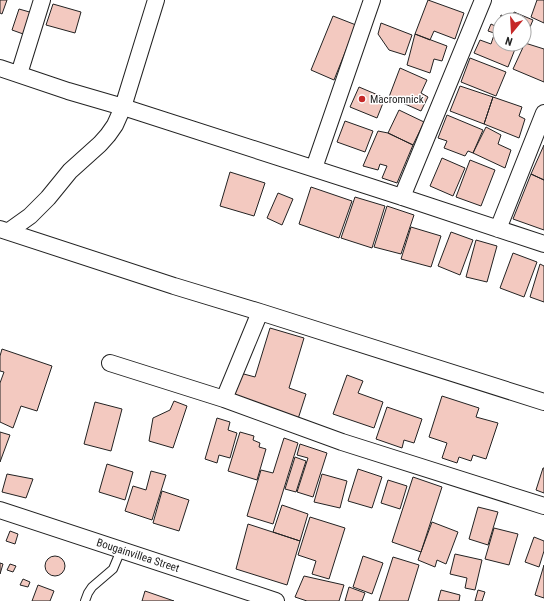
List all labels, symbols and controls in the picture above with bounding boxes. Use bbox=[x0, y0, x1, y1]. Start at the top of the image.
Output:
north arrow bbox=[492, 12, 532, 52]
text: N bbox=[504, 34, 514, 48]
place label: Macromnick bbox=[370, 93, 424, 106]
marker: Macromnick bbox=[357, 94, 367, 104]
street label: Bougainvillea Street bbox=[95, 536, 181, 575]

